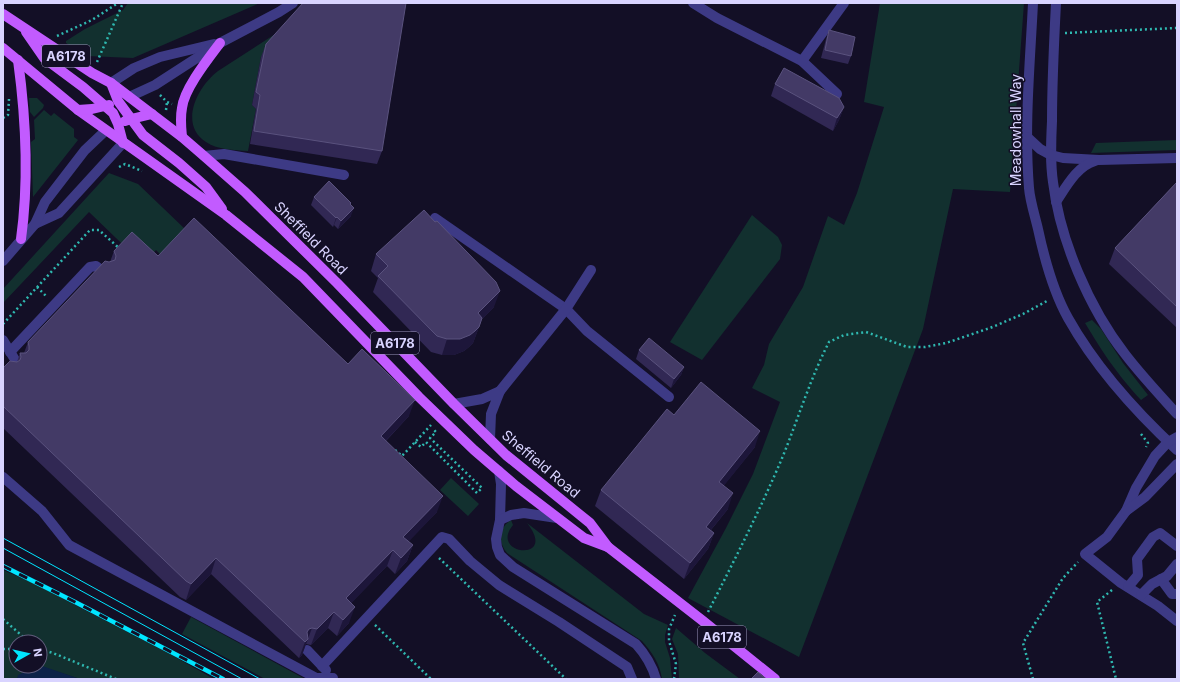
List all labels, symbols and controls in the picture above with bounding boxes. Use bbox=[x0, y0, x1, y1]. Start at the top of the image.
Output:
road number: A6178 bbox=[42, 45, 90, 67]
street label: Meadowhall Way bbox=[1007, 74, 1024, 186]
street label: Sheffield Road bbox=[271, 198, 351, 278]
road number: A6178 bbox=[371, 332, 419, 354]
street label: Sheffield Road bbox=[499, 426, 584, 501]
road number: A6178 bbox=[698, 626, 746, 648]
north arrow bbox=[8, 634, 48, 674]
text: N bbox=[30, 647, 45, 658]

